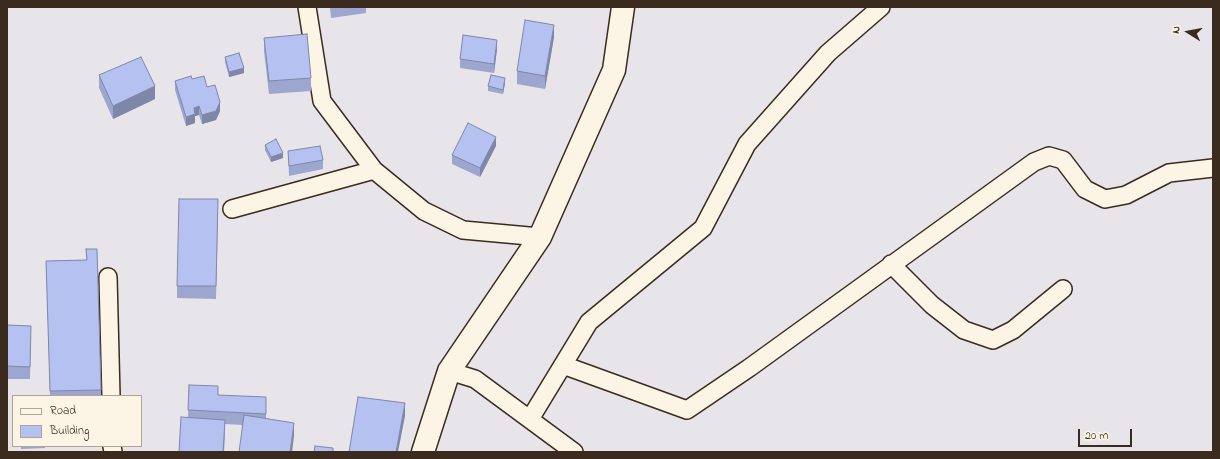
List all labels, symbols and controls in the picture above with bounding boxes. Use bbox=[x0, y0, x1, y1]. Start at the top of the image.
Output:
north arrow bbox=[1168, 12, 1208, 52]
text: N bbox=[1168, 25, 1185, 35]
legend bbox=[12, 395, 142, 447]
text: Road bbox=[50, 402, 76, 420]
scale bar bbox=[1080, 421, 1134, 447]
text: Building bbox=[50, 422, 89, 440]
text: 20 m bbox=[1085, 427, 1108, 445]

